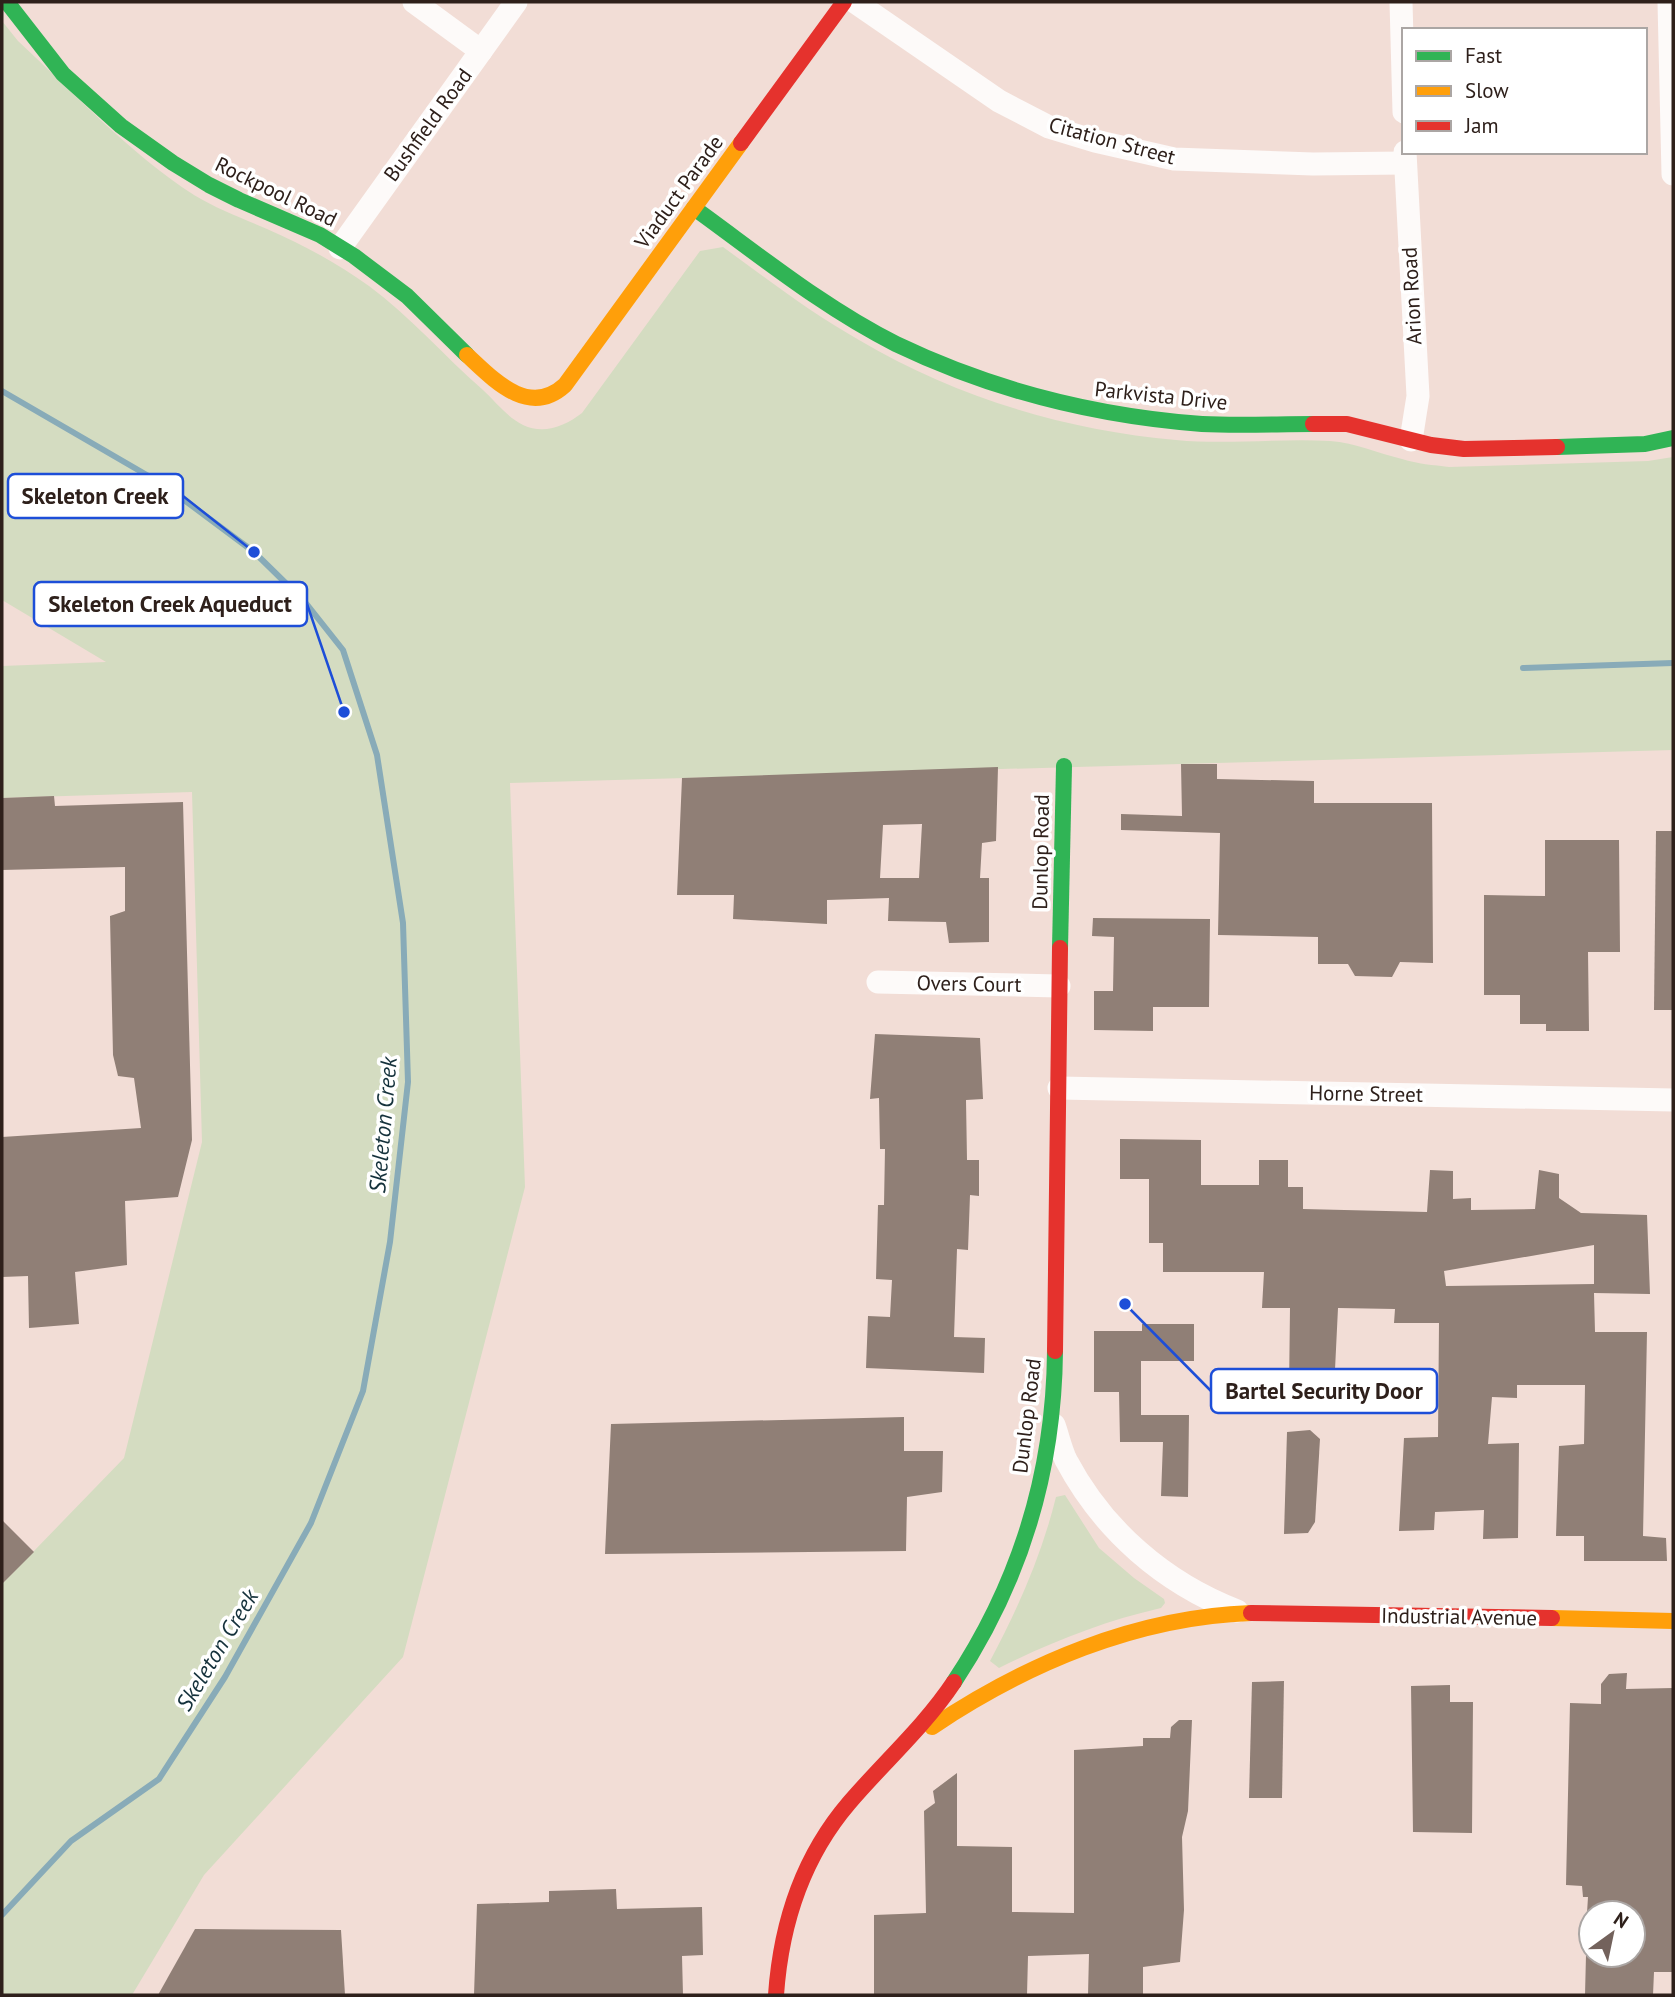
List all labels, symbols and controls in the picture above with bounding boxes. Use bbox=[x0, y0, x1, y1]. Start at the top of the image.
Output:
legend bbox=[1402, 28, 1647, 154]
text: Fast bbox=[1465, 42, 1502, 69]
street label: Bushfield Road bbox=[377, 63, 478, 187]
text: Slow bbox=[1465, 77, 1509, 104]
street label: Citation Street bbox=[1046, 111, 1178, 170]
text: Jam bbox=[1464, 112, 1499, 139]
street label: Viaduct Parade bbox=[628, 130, 729, 255]
street label: Rockpool Road bbox=[211, 150, 342, 233]
street label: Arion Road bbox=[1395, 246, 1428, 346]
street label: Parkvista Drive bbox=[1093, 375, 1229, 416]
callout: Skeleton Creek bbox=[8, 474, 183, 518]
text: Skeleton Creek bbox=[22, 481, 169, 510]
callout: Skeleton Creek Aqueduct bbox=[34, 582, 307, 626]
text: Skeleton Creek Aqueduct bbox=[48, 589, 292, 618]
street label: Dunlop Road bbox=[1026, 794, 1055, 910]
street label: Overs Court bbox=[916, 969, 1022, 998]
water label: Skeleton Creek bbox=[362, 1054, 403, 1194]
street label: Horne Street bbox=[1309, 1079, 1423, 1108]
street label: Dunlop Road bbox=[1006, 1357, 1047, 1475]
callout: Bartel Security Door bbox=[1211, 1369, 1437, 1413]
text: Bartel Security Door bbox=[1225, 1376, 1424, 1405]
water label: Skeleton Creek bbox=[169, 1582, 265, 1716]
street label: Industrial Avenue bbox=[1381, 1602, 1537, 1631]
north arrow bbox=[1577, 1899, 1647, 1969]
text: N bbox=[1609, 1906, 1633, 1933]

